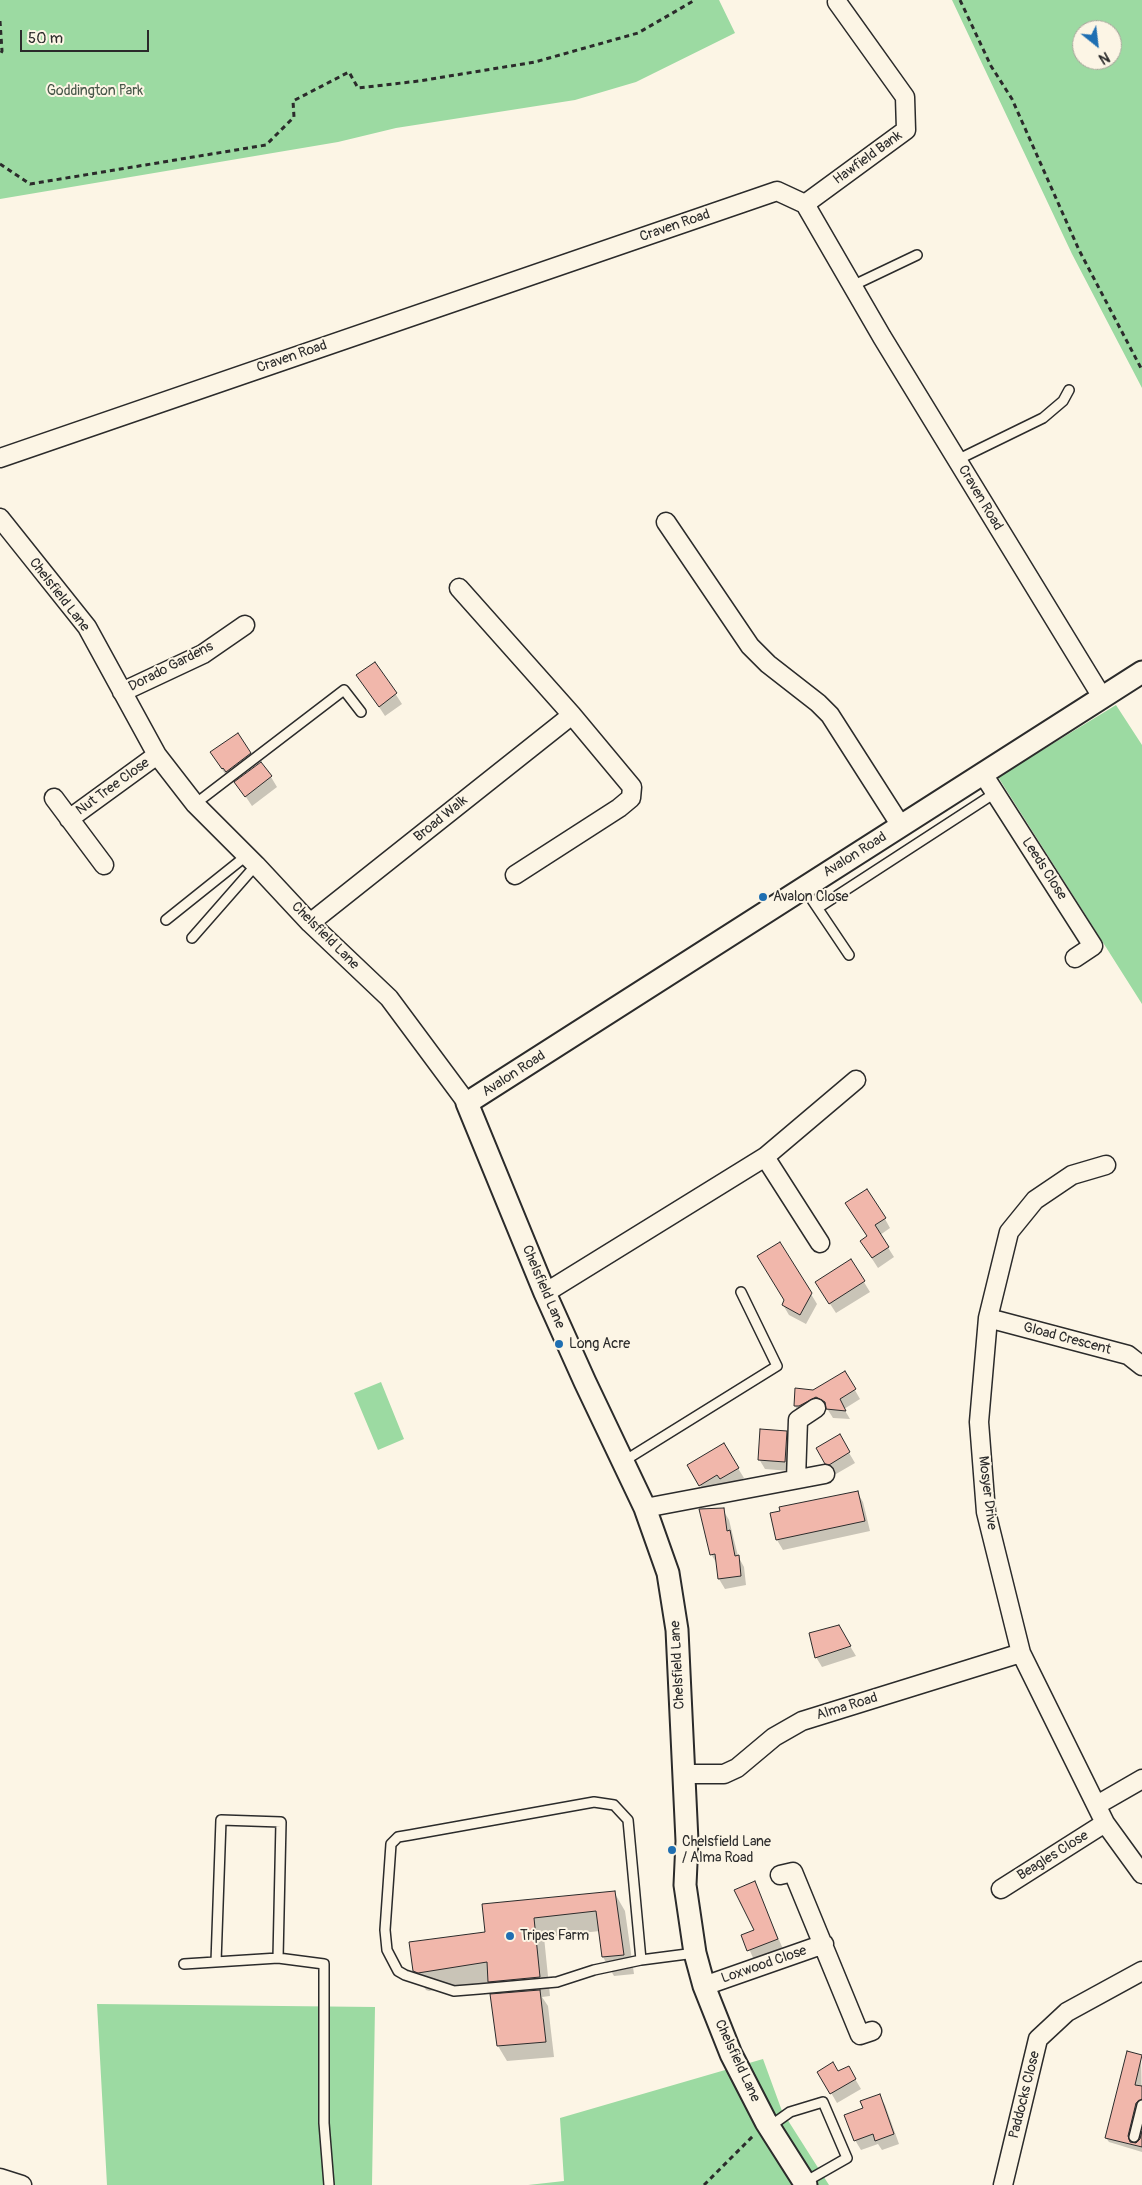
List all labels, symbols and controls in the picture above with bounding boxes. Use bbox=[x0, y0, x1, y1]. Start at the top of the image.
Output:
scale bar bbox=[22, 20, 151, 52]
north arrow bbox=[1072, 20, 1122, 70]
text: 50 m bbox=[28, 29, 63, 48]
text: N bbox=[1096, 48, 1112, 67]
park label: Goddington Park bbox=[47, 83, 143, 99]
street label: Hawfield Bank bbox=[830, 127, 906, 189]
street label: Craven Road bbox=[638, 206, 712, 246]
street label: Craven Road bbox=[255, 337, 329, 377]
street label: Craven Road bbox=[954, 462, 1006, 534]
street label: Chelsfield Lane bbox=[25, 555, 93, 635]
street label: Dorado Gardens bbox=[126, 638, 216, 696]
street label: Nut Tree Close bbox=[73, 755, 153, 819]
street label: Broad Walk bbox=[411, 792, 471, 846]
street label: Avalon Road bbox=[820, 829, 890, 881]
street label: Leeds Close bbox=[1018, 835, 1070, 903]
place label: Avalon Close bbox=[773, 889, 848, 905]
marker: Avalon Close bbox=[757, 891, 769, 903]
street label: Chelsfield Lane bbox=[288, 899, 362, 973]
street label: Avalon Road bbox=[479, 1047, 549, 1101]
street label: Chelsfield Lane bbox=[518, 1243, 568, 1331]
street label: Gload Crescent bbox=[1021, 1319, 1113, 1359]
place label: Long Acre bbox=[569, 1336, 630, 1352]
marker: Long Acre bbox=[553, 1338, 565, 1350]
street label: Mosyer Drive bbox=[974, 1455, 1000, 1531]
street label: Chelsfield Lane bbox=[667, 1620, 689, 1710]
street label: Alma Road bbox=[814, 1690, 880, 1724]
street label: Beagles Close bbox=[1014, 1828, 1092, 1884]
place label: Chelsfield Lane / Alma Road bbox=[682, 1834, 771, 1866]
marker: Chelsfield Lane / Alma Road bbox=[666, 1844, 678, 1856]
place label: Tripes Farm bbox=[520, 1928, 589, 1944]
marker: Tripes Farm bbox=[504, 1930, 516, 1942]
street label: Loxwood Close bbox=[719, 1943, 809, 1987]
street label: Chelsfield Lane bbox=[711, 2017, 763, 2105]
street label: Paddocks Close bbox=[1006, 2050, 1044, 2140]

